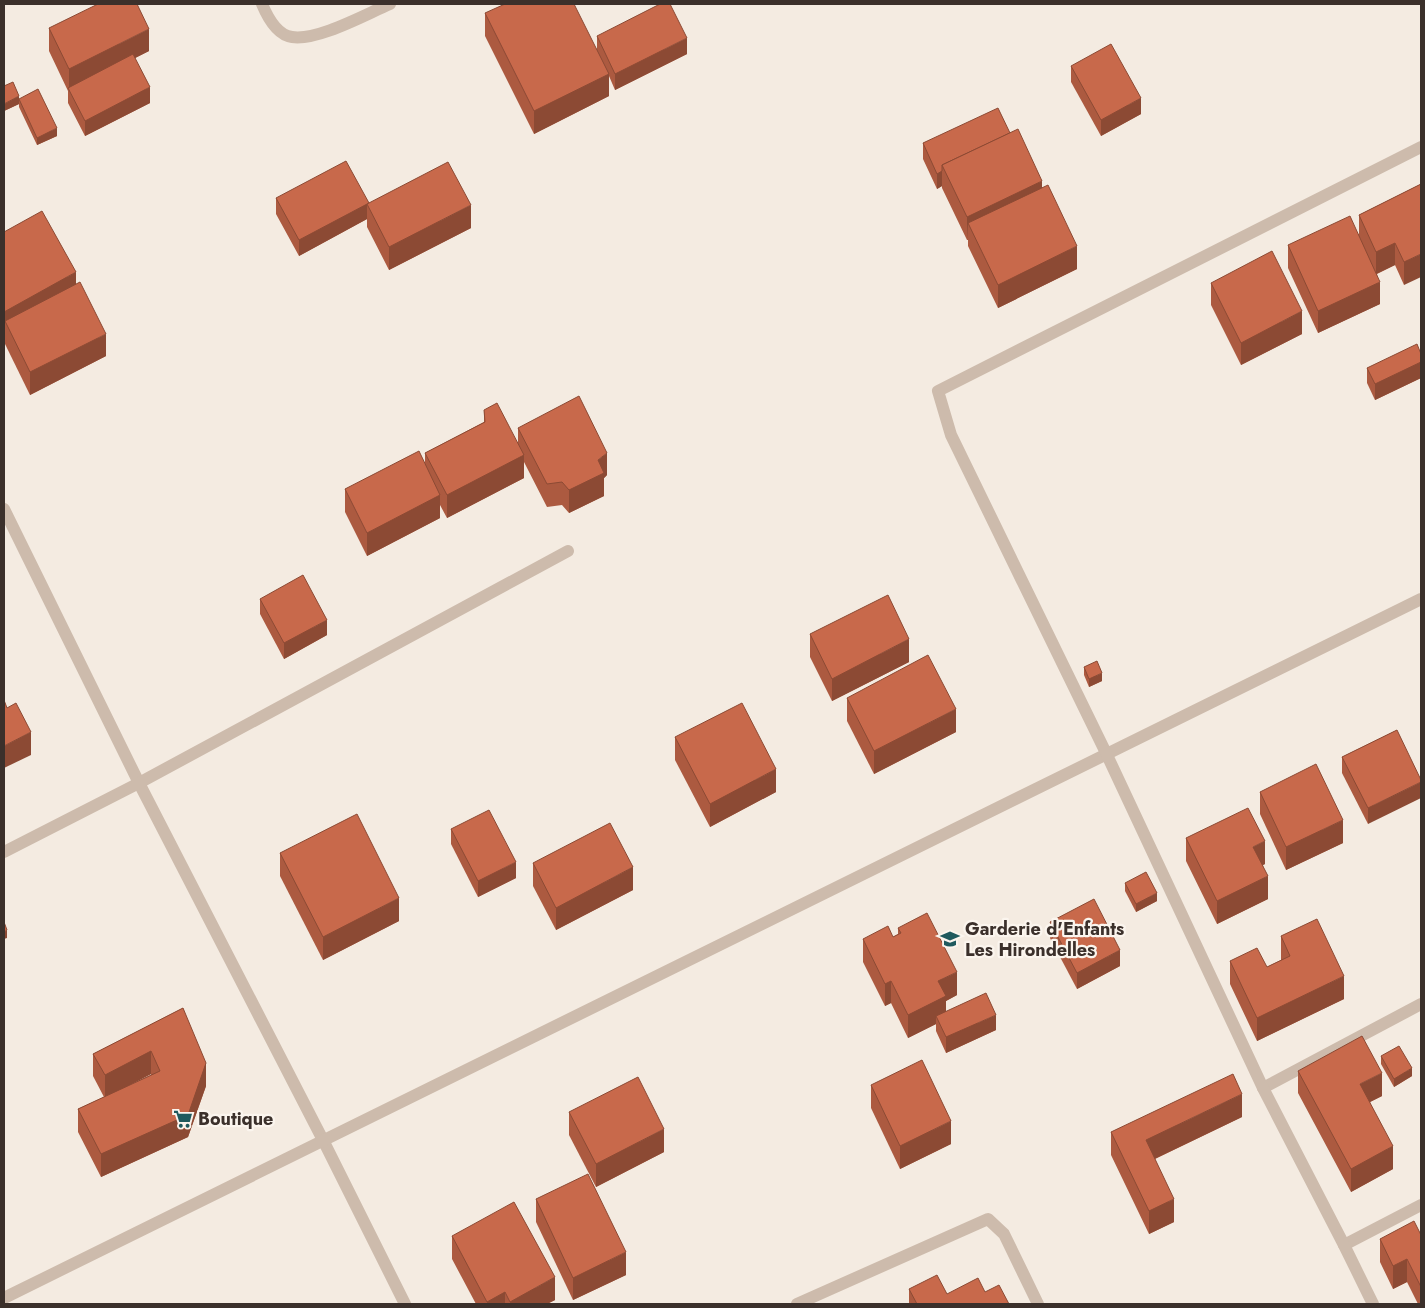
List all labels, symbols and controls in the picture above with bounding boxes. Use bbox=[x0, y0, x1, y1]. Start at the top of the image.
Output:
place label: Garderie d'Enfants Les Hirondelles bbox=[965, 916, 1124, 963]
school or university icon: Garderie d'Enfants Les Hirondelles bbox=[939, 928, 961, 950]
place label: Boutique bbox=[198, 1106, 273, 1132]
supermarket icon: Boutique bbox=[172, 1108, 194, 1130]

